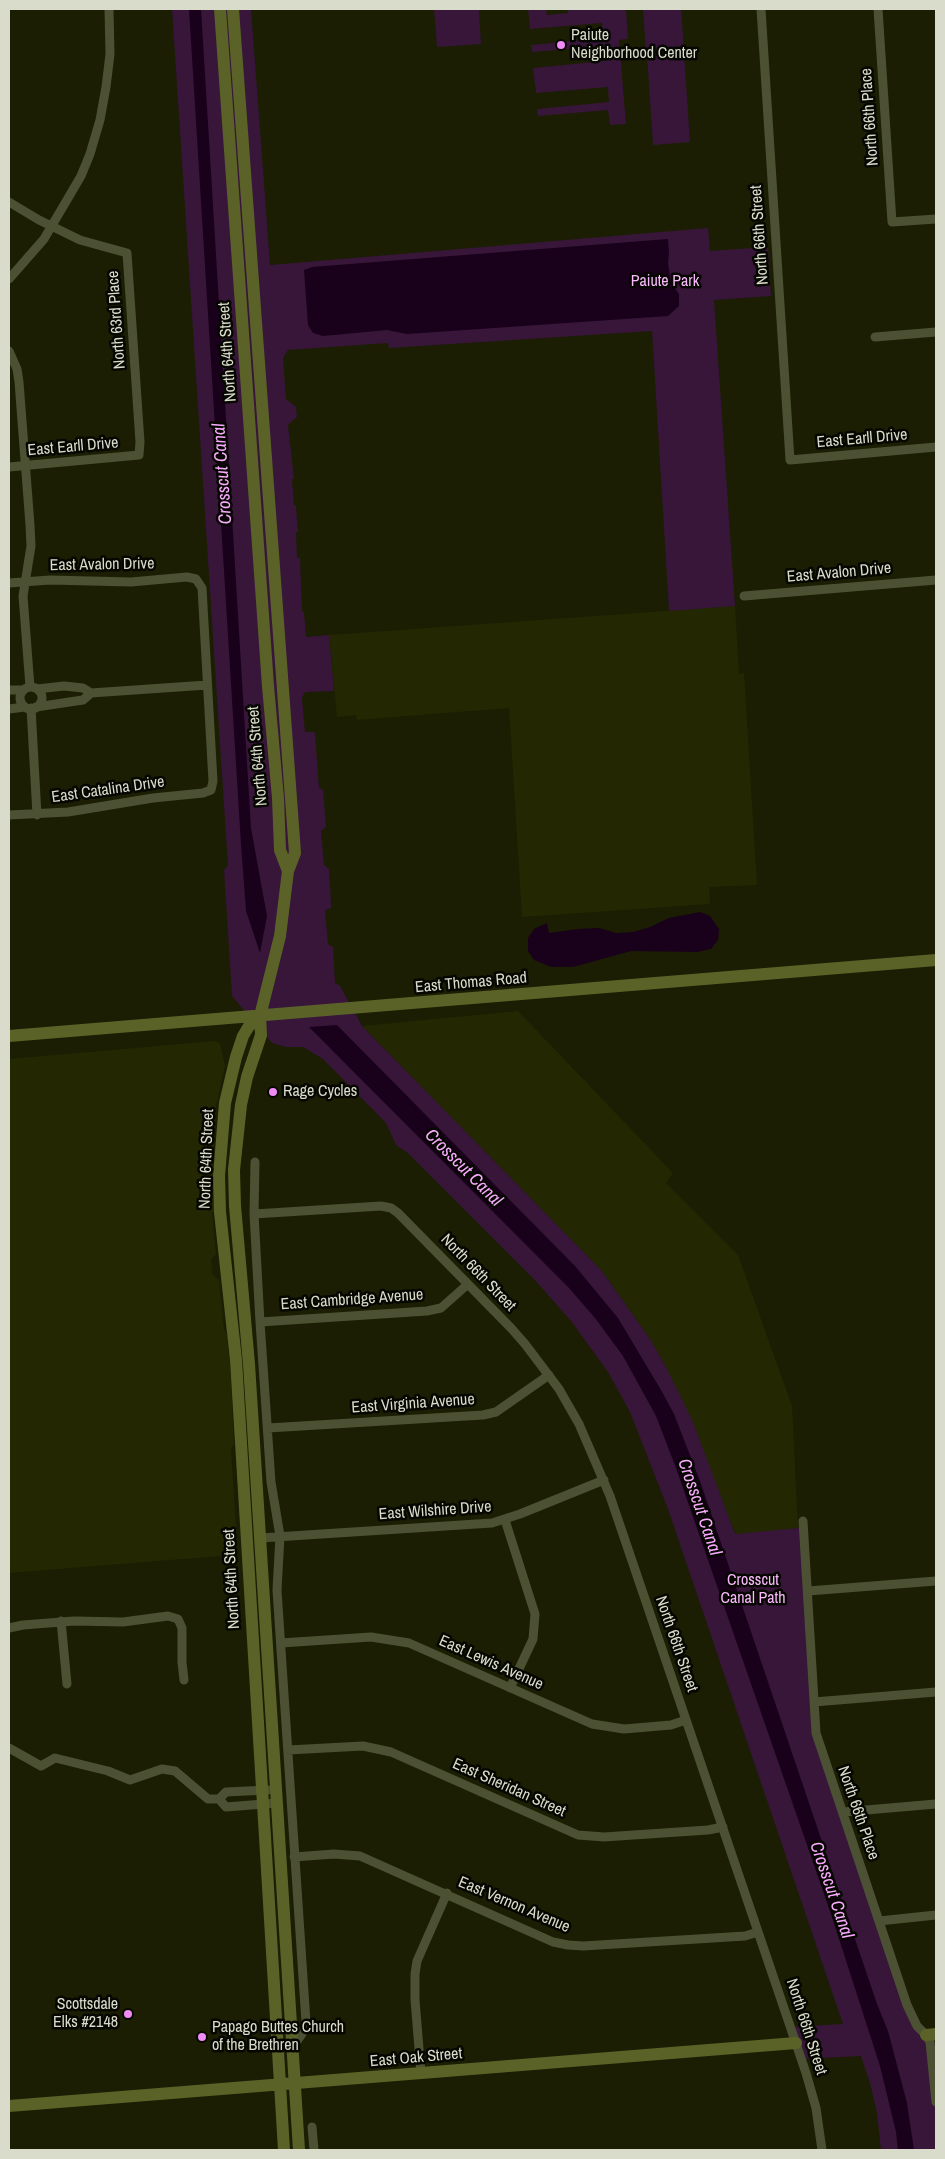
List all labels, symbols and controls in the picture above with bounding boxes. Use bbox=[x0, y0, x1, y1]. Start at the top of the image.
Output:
place label: Paiute Neighborhood Center bbox=[571, 26, 697, 64]
marker: Paiute Neighborhood Center bbox=[555, 39, 567, 51]
street label: North 66th Place bbox=[857, 68, 883, 166]
street label: North 66th Street bbox=[747, 184, 773, 286]
street label: North 63rd Place bbox=[104, 270, 130, 370]
park label: Paiute Park bbox=[631, 272, 699, 292]
street label: North 64th Street bbox=[215, 301, 241, 403]
water label: Crosscut Canal bbox=[209, 423, 237, 525]
street label: East Earll Drive bbox=[816, 425, 908, 453]
street label: East Earll Drive bbox=[27, 433, 119, 461]
street label: East Avalon Drive bbox=[49, 554, 155, 576]
street label: East Avalon Drive bbox=[786, 559, 892, 587]
street label: North 64th Street bbox=[244, 705, 272, 807]
street label: East Catalina Drive bbox=[50, 773, 166, 807]
street label: East Thomas Road bbox=[414, 969, 528, 997]
place label: Rage Cycles bbox=[283, 1082, 357, 1102]
marker: Rage Cycles bbox=[267, 1086, 279, 1098]
street label: North 64th Street bbox=[196, 1109, 218, 1209]
water label: Crosscut Canal bbox=[420, 1125, 506, 1211]
street label: North 66th Street bbox=[436, 1230, 520, 1316]
street label: East Cambridge Avenue bbox=[280, 1285, 424, 1315]
street label: East Virginia Avenue bbox=[351, 1390, 475, 1418]
water label: Crosscut Canal bbox=[672, 1456, 726, 1558]
street label: East Wilshire Drive bbox=[378, 1497, 492, 1525]
street label: North 64th Street bbox=[220, 1529, 244, 1629]
park label: Crosscut Canal Path bbox=[721, 1571, 785, 1609]
street label: North 66th Street bbox=[651, 1594, 701, 1694]
street label: East Lewis Avenue bbox=[436, 1631, 546, 1695]
street label: East Sheridan Street bbox=[449, 1754, 569, 1822]
street label: North 66th Place bbox=[833, 1764, 883, 1862]
water label: Crosscut Canal bbox=[804, 1839, 858, 1941]
street label: East Vernon Avenue bbox=[455, 1873, 573, 1937]
street label: North 66th Street bbox=[781, 1977, 831, 2077]
place label: Scottsdale Elks #2148 bbox=[53, 1995, 118, 2033]
marker: Scottsdale Elks #2148 bbox=[122, 2008, 134, 2020]
place label: Papago Buttes Church of the Brethren bbox=[212, 2018, 344, 2056]
marker: Papago Buttes Church of the Brethren bbox=[196, 2031, 208, 2043]
street label: East Oak Street bbox=[369, 2044, 463, 2072]

